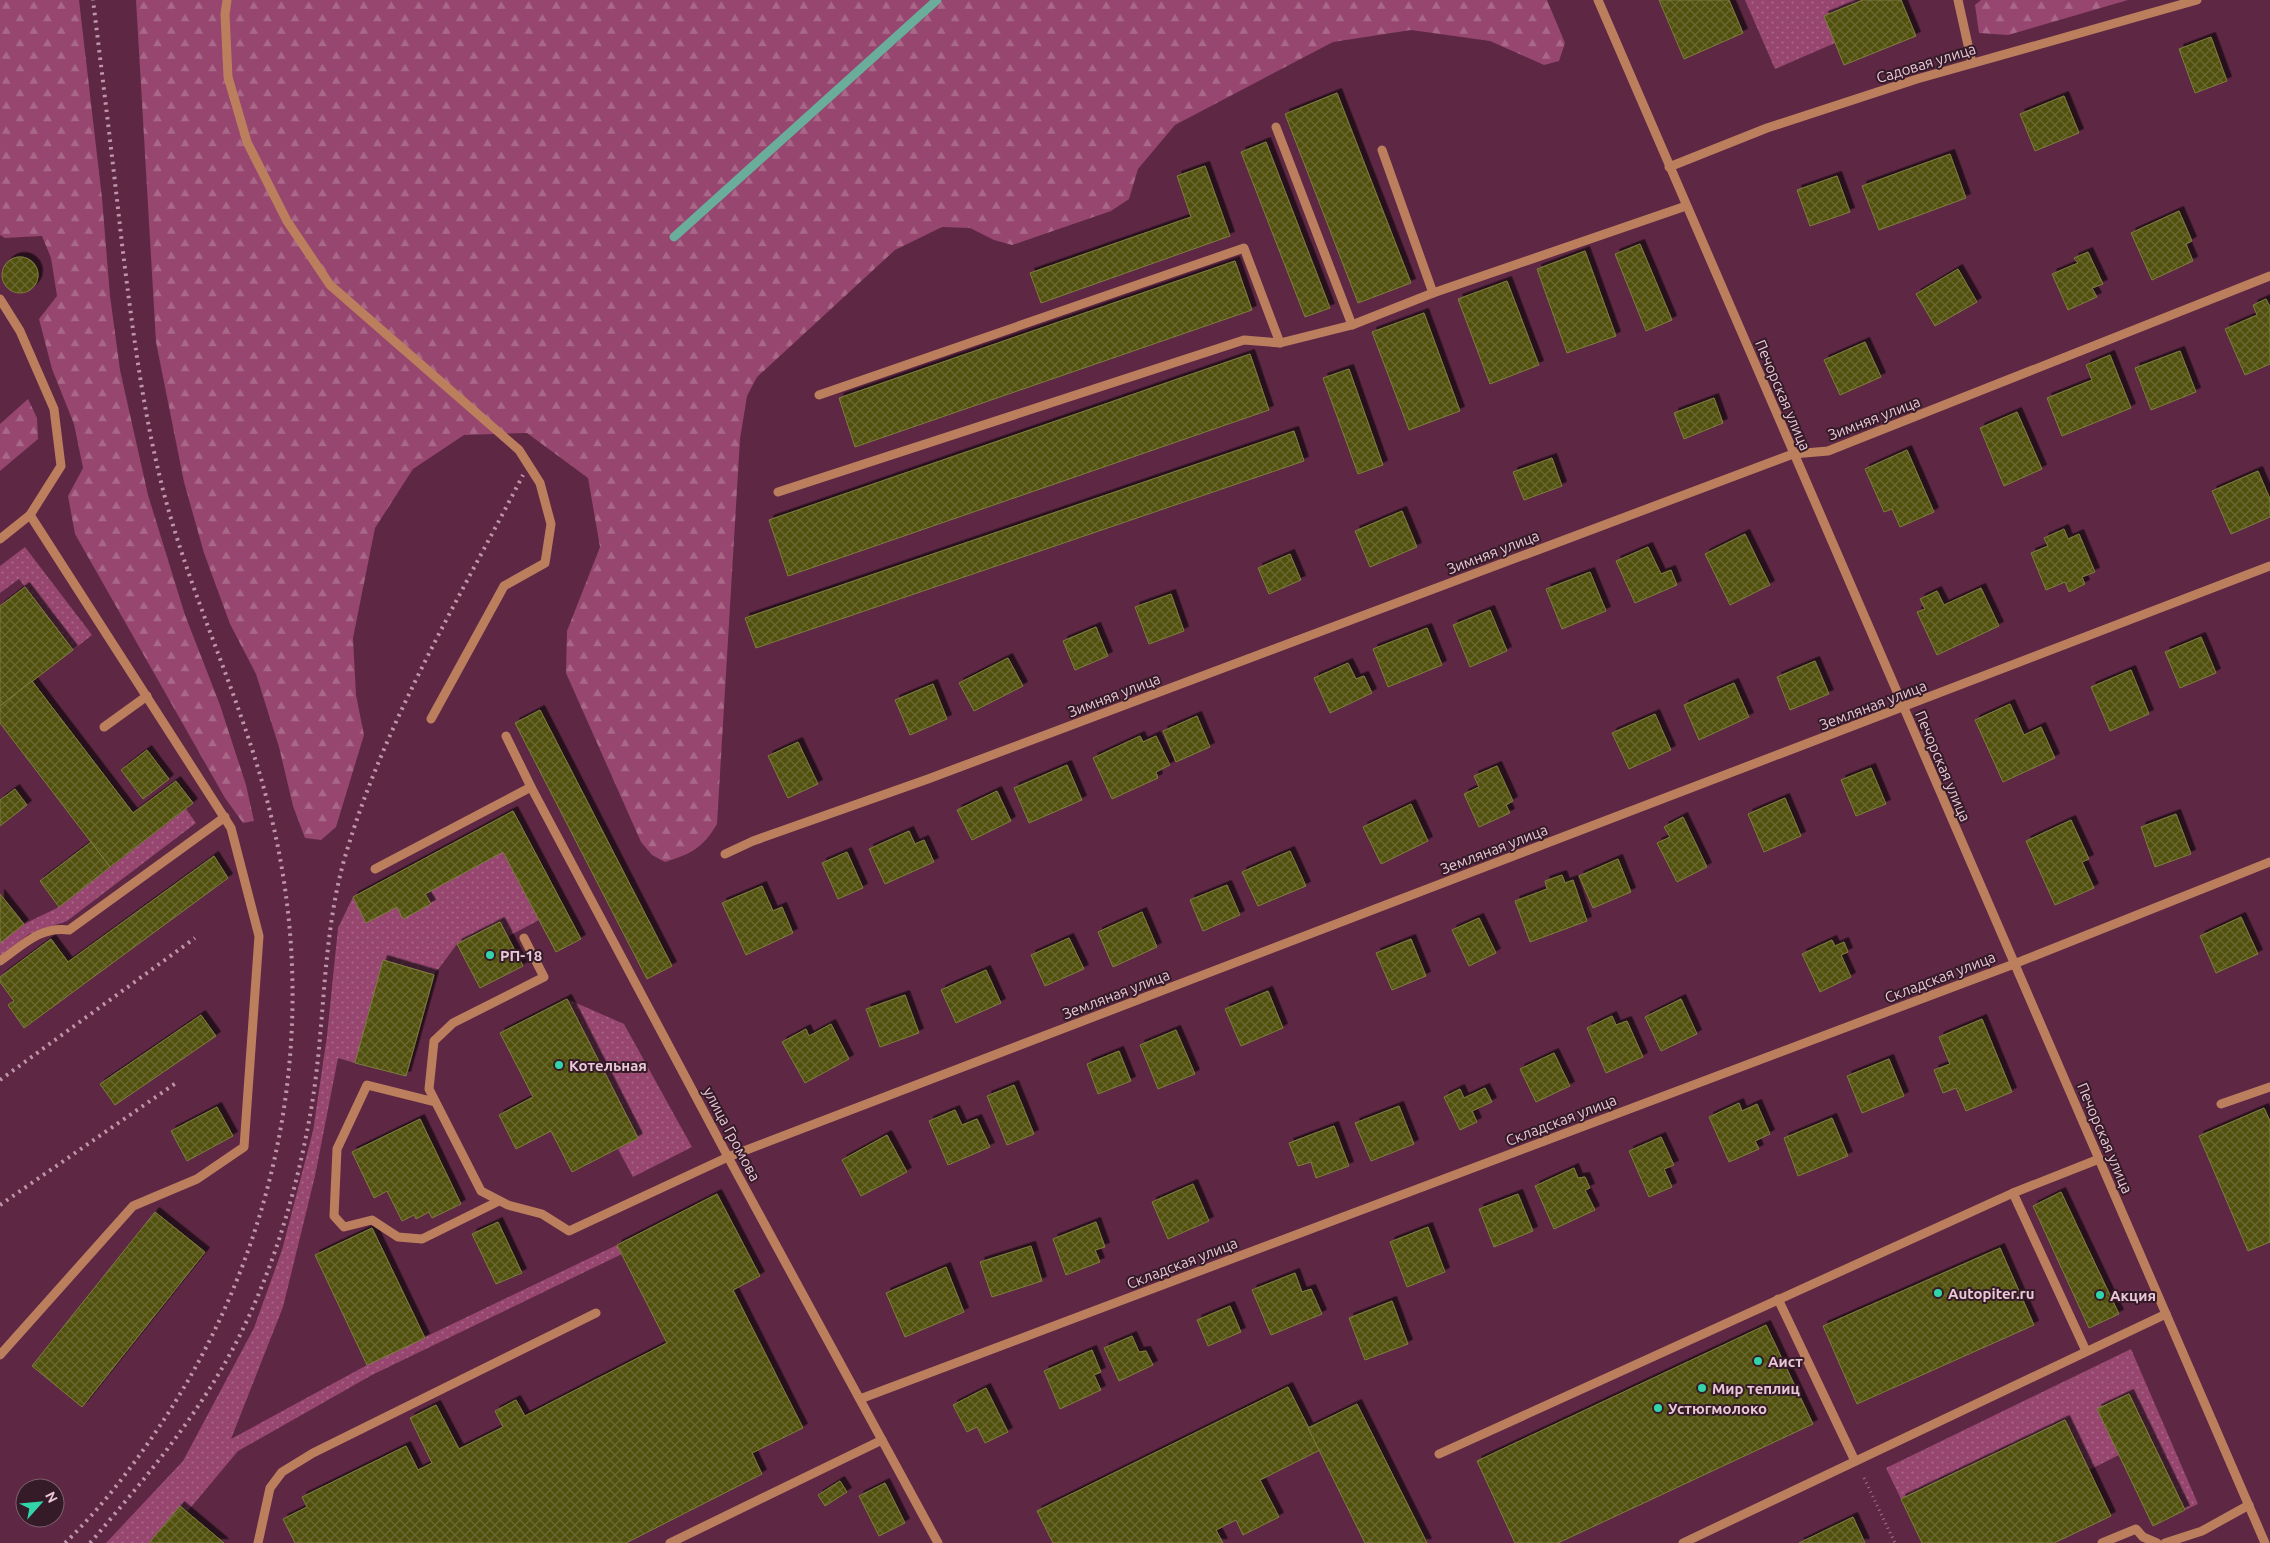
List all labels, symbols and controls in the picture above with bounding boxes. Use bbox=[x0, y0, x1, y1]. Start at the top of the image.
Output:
street label: Садовая улица bbox=[1874, 40, 1978, 86]
street label: Печорская улица bbox=[1752, 337, 1814, 453]
street label: Зимняя улица bbox=[1825, 393, 1923, 443]
street label: Зимняя улица bbox=[1444, 527, 1542, 577]
street label: Зимняя улица bbox=[1065, 670, 1163, 720]
street label: Земляная улица bbox=[1817, 677, 1929, 733]
street label: Печорская улица bbox=[1912, 708, 1974, 824]
street label: Земляная улица bbox=[1438, 821, 1550, 877]
place label: РП-18 bbox=[500, 947, 542, 964]
street label: Складская улица bbox=[1882, 948, 1998, 1006]
marker: РП-18 bbox=[484, 949, 496, 961]
street label: Земляная улица bbox=[1060, 966, 1172, 1022]
place label: Котельная bbox=[569, 1057, 647, 1074]
marker: Котельная bbox=[553, 1059, 565, 1071]
street label: Печорская улица bbox=[2074, 1080, 2136, 1196]
street label: улица Громова bbox=[700, 1084, 764, 1184]
street label: Складская улица bbox=[1503, 1091, 1619, 1149]
street label: Складская улица bbox=[1124, 1234, 1240, 1292]
place label: Autopiter.ru bbox=[1948, 1285, 2035, 1302]
marker: Autopiter.ru bbox=[1932, 1287, 1944, 1299]
place label: Акция bbox=[2110, 1287, 2156, 1304]
marker: Акция bbox=[2094, 1289, 2106, 1301]
place label: Аист bbox=[1768, 1353, 1803, 1370]
marker: Аист bbox=[1752, 1355, 1764, 1367]
place label: Мир теплиц bbox=[1712, 1380, 1800, 1397]
marker: Мир теплиц bbox=[1696, 1382, 1708, 1394]
place label: Устюгмолоко bbox=[1668, 1400, 1767, 1417]
marker: Устюгмолоко bbox=[1652, 1402, 1664, 1414]
north arrow bbox=[15, 1478, 65, 1528]
text: N bbox=[42, 1489, 61, 1505]

